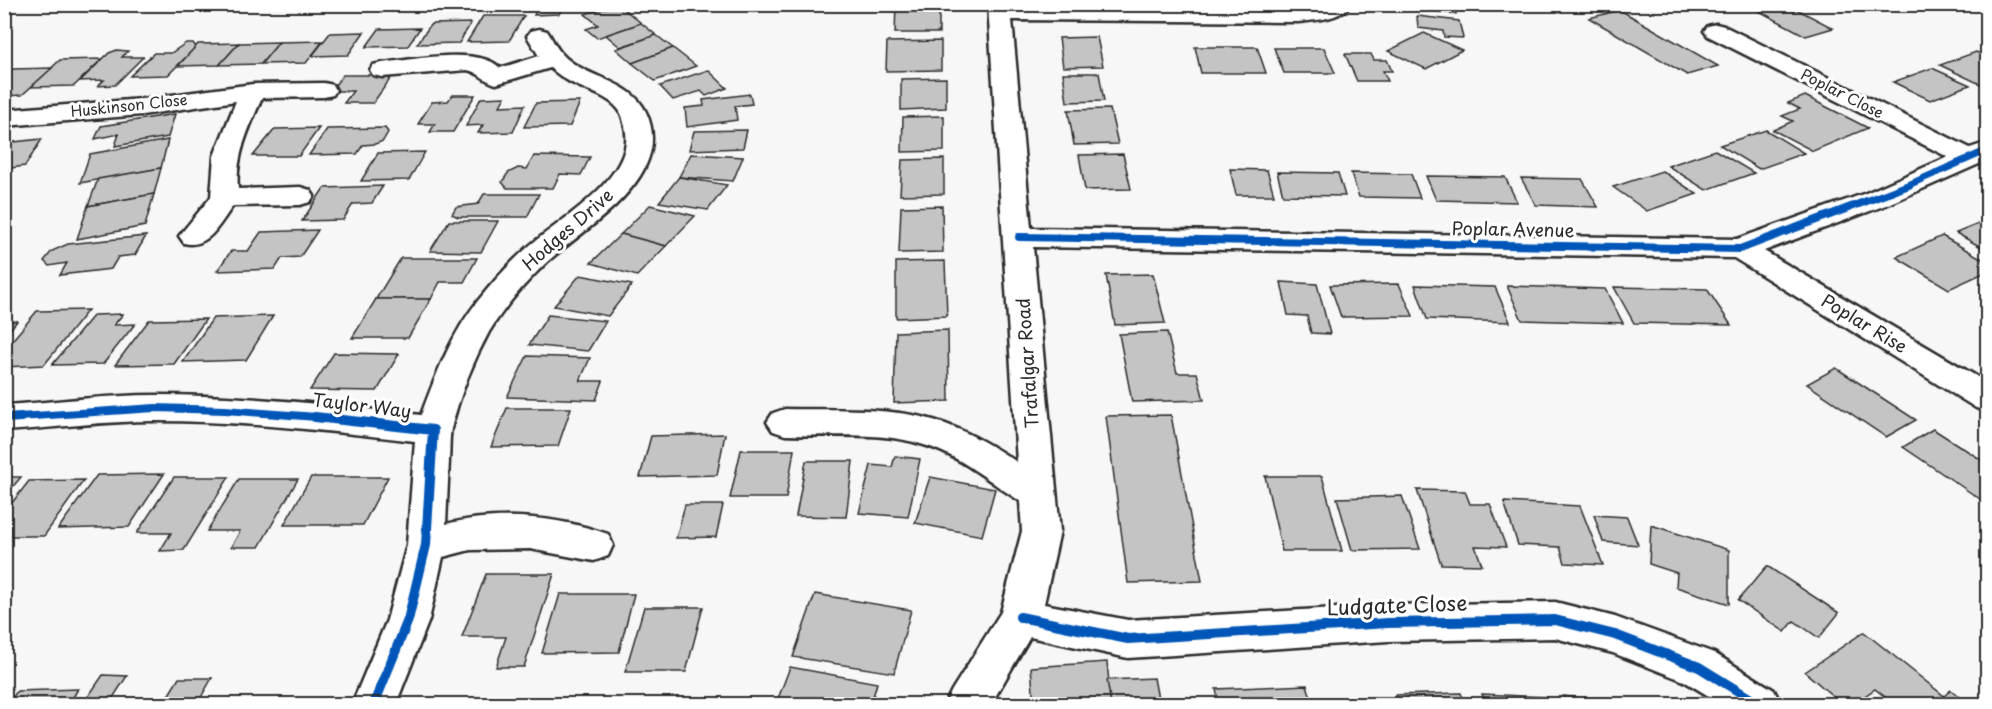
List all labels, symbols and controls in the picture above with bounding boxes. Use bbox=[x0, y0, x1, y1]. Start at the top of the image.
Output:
street label: Poplar Close bbox=[1797, 62, 1888, 123]
street label: Huskinson Close bbox=[69, 87, 188, 122]
street label: Hodges Drive bbox=[515, 181, 619, 276]
street label: Poplar Avenue bbox=[1451, 214, 1575, 243]
street label: Poplar Rise bbox=[1817, 286, 1913, 359]
street label: Trafalgar Road bbox=[1008, 297, 1045, 429]
street label: Taylor Way bbox=[311, 385, 413, 424]
street label: Ludgate Close bbox=[1326, 586, 1468, 622]

